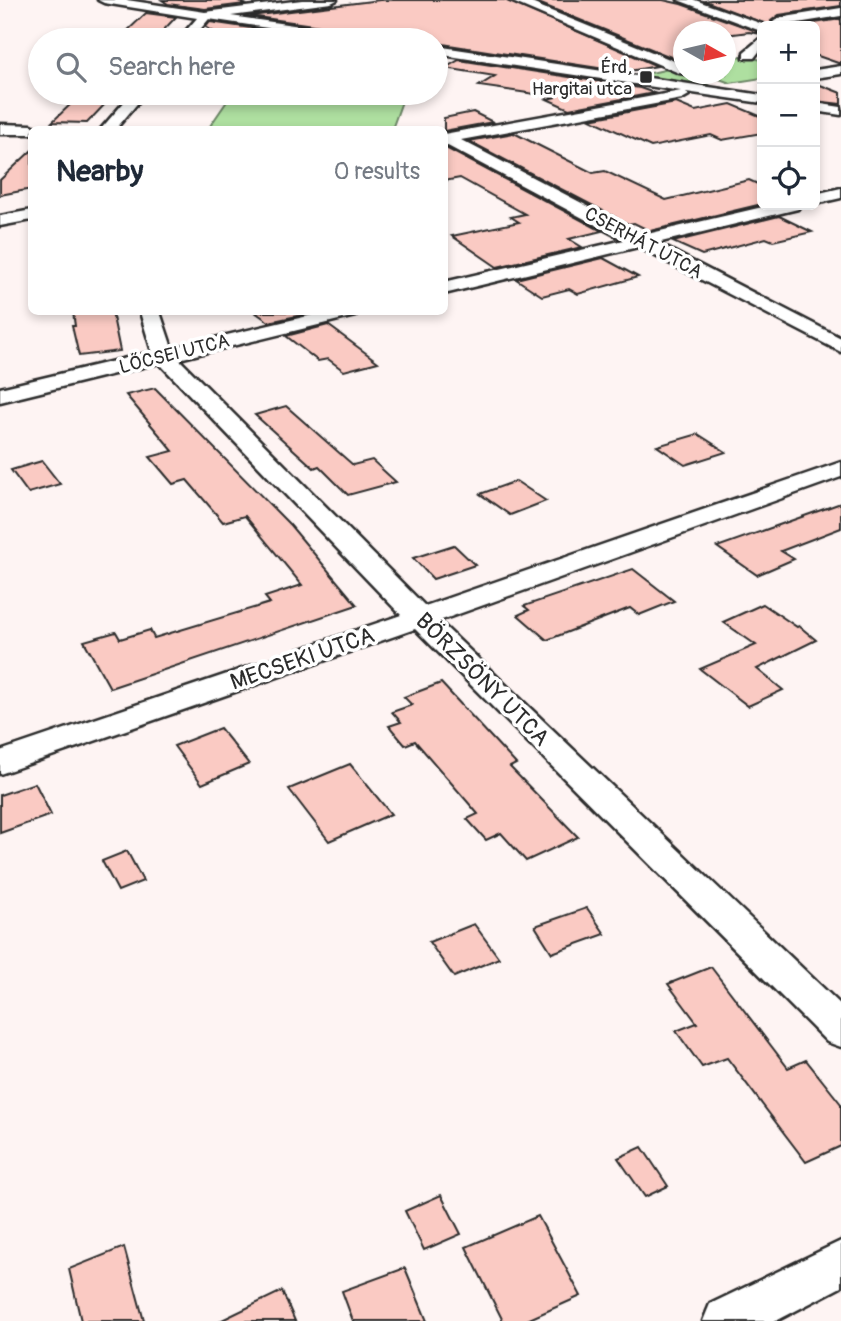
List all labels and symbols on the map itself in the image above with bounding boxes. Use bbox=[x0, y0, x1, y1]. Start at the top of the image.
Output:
north arrow bbox=[673, 21, 736, 84]
place label: Érd, Hargitai utca bbox=[532, 55, 632, 101]
marker: Érd, Hargitai utca bbox=[638, 69, 654, 85]
street label: CSERHÁT UTCA bbox=[580, 202, 707, 284]
street label: LŐCSEI UTCA bbox=[117, 329, 232, 379]
street label: BÖRZSÖNY UTCA bbox=[410, 606, 556, 752]
street label: MECSEKI UTCA bbox=[226, 620, 378, 697]

